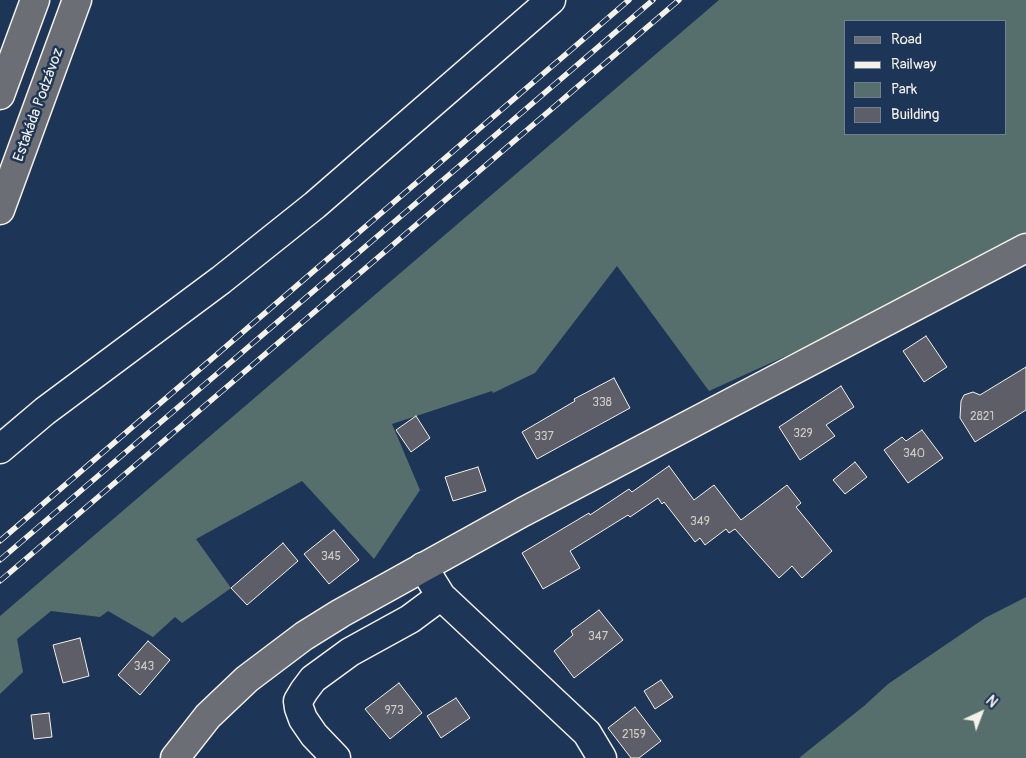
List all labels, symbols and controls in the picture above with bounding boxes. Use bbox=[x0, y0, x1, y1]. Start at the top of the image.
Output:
legend bbox=[844, 20, 1006, 135]
text: Road bbox=[891, 30, 922, 49]
street label: Estakáda Podzávoz bbox=[10, 46, 68, 164]
text: Railway bbox=[891, 55, 936, 74]
text: Park bbox=[891, 80, 917, 99]
text: Building bbox=[891, 105, 939, 124]
house number: 338 bbox=[592, 396, 612, 410]
house number: 2821 bbox=[970, 410, 994, 424]
house number: 329 bbox=[793, 427, 813, 441]
house number: 337 bbox=[534, 430, 554, 444]
house number: 340 bbox=[903, 447, 925, 461]
house number: 349 bbox=[690, 515, 710, 529]
house number: 345 bbox=[321, 550, 341, 564]
house number: 347 bbox=[588, 630, 608, 644]
house number: 343 bbox=[134, 660, 154, 674]
north arrow bbox=[956, 688, 1006, 738]
text: N bbox=[982, 692, 1001, 711]
house number: 973 bbox=[384, 704, 404, 718]
house number: 2159 bbox=[622, 728, 646, 742]

